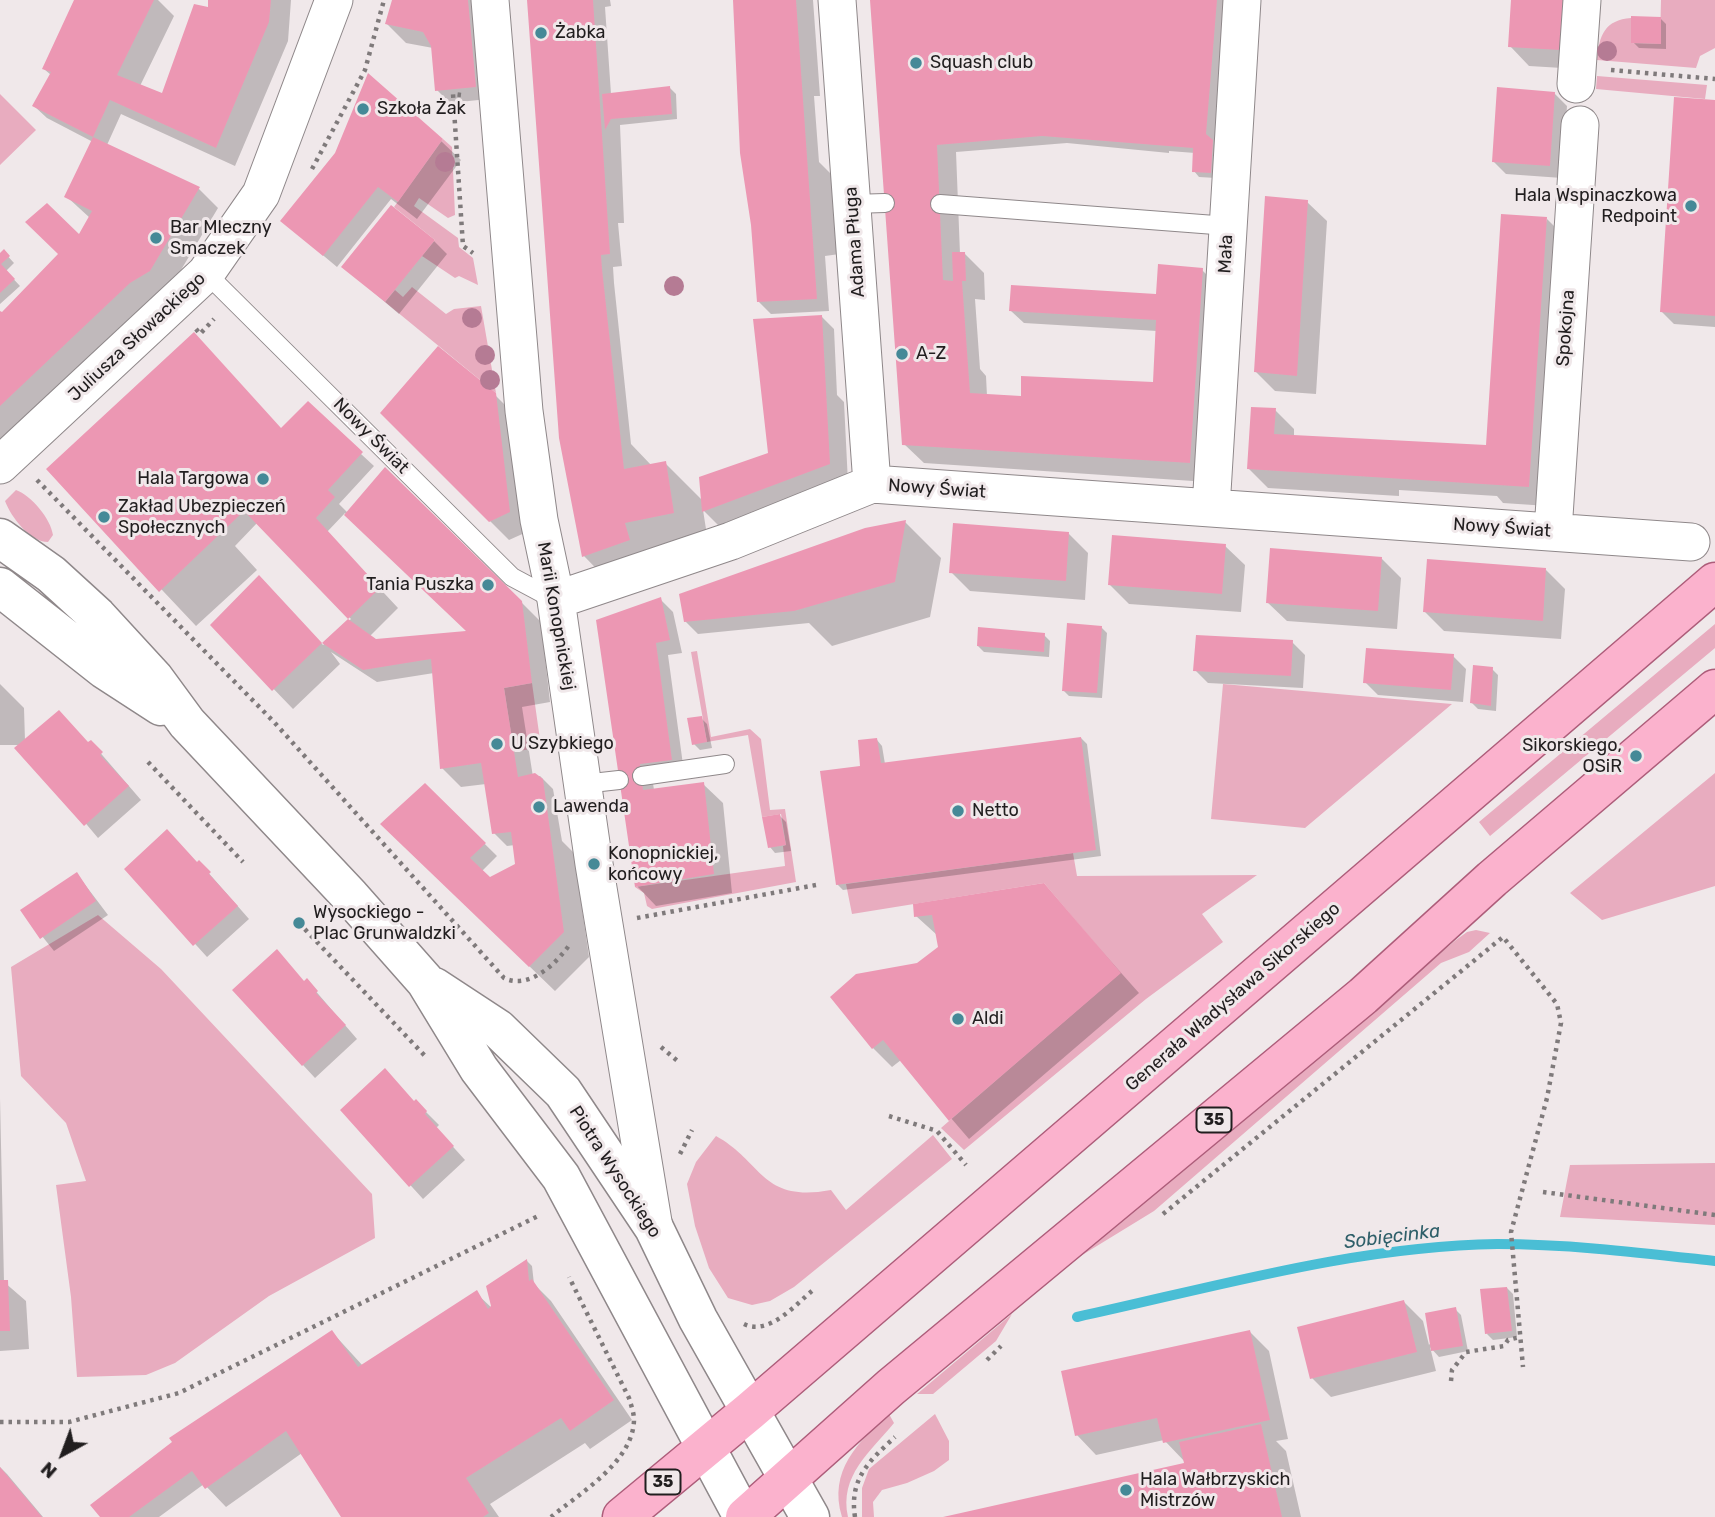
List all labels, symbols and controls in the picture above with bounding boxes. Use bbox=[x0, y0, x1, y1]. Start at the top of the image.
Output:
place label: Żabka bbox=[555, 22, 605, 44]
marker: Żabka bbox=[533, 25, 549, 41]
place label: Squash club bbox=[930, 52, 1033, 74]
marker: Squash club bbox=[908, 55, 924, 71]
place label: Szkoła Żak bbox=[377, 98, 466, 120]
marker: Szkoła Żak bbox=[355, 101, 371, 117]
place label: Hala Wspinaczkowa Redpoint bbox=[1514, 185, 1677, 228]
street label: Adama Pługa bbox=[840, 186, 870, 298]
marker: Hala Wspinaczkowa Redpoint bbox=[1683, 198, 1699, 214]
place label: Bar Mleczny Smaczek bbox=[170, 217, 272, 260]
marker: Bar Mleczny Smaczek bbox=[148, 230, 164, 246]
street label: Mała bbox=[1214, 234, 1238, 274]
street label: Juliusza Słowackiego bbox=[64, 268, 210, 406]
street label: Spokojna bbox=[1553, 289, 1579, 367]
place label: A-Z bbox=[916, 343, 946, 365]
marker: A-Z bbox=[894, 346, 910, 362]
street label: Nowy Świat bbox=[329, 394, 413, 478]
place label: Hala Targowa bbox=[137, 468, 249, 490]
marker: Hala Targowa bbox=[255, 471, 271, 487]
street label: Nowy Świat bbox=[887, 475, 987, 503]
place label: Zakład Ubezpieczeń Społecznych bbox=[118, 496, 286, 538]
marker: Zakład Ubezpieczeń Społecznych bbox=[96, 509, 112, 525]
street label: Nowy Świat bbox=[1452, 514, 1552, 542]
street label: Marii Konopnickiej bbox=[532, 540, 580, 692]
place label: Tania Puszka bbox=[366, 574, 474, 596]
marker: Tania Puszka bbox=[480, 577, 496, 593]
place label: U Szybkiego bbox=[511, 733, 614, 755]
place label: Sikorskiego, OSiR bbox=[1522, 735, 1622, 778]
marker: U Szybkiego bbox=[489, 736, 505, 752]
marker: Sikorskiego, OSiR bbox=[1628, 748, 1644, 764]
place label: Lawenda bbox=[553, 796, 629, 818]
marker: Lawenda bbox=[531, 799, 547, 815]
place label: Netto bbox=[972, 800, 1019, 822]
marker: Netto bbox=[950, 803, 966, 819]
place label: Konopnickiej, końcowy bbox=[608, 843, 719, 886]
marker: Konopnickiej, końcowy bbox=[586, 856, 602, 872]
street label: Generała Władysława Sikorskiego bbox=[1121, 898, 1345, 1096]
place label: Wysockiego - Plac Grunwaldzki bbox=[313, 902, 456, 944]
marker: Wysockiego - Plac Grunwaldzki bbox=[291, 915, 307, 931]
place label: Aldi bbox=[972, 1008, 1003, 1030]
marker: Aldi bbox=[950, 1011, 966, 1027]
street label: Piotra Wysockiego bbox=[564, 1102, 666, 1242]
road number: 35 bbox=[1196, 1108, 1232, 1132]
water label: Sobięcinka bbox=[1343, 1220, 1441, 1254]
north arrow bbox=[28, 1419, 98, 1489]
text: N bbox=[36, 1457, 62, 1483]
place label: Hala Wałbrzyskich Mistrzów bbox=[1140, 1469, 1290, 1512]
road number: 35 bbox=[646, 1470, 680, 1494]
marker: Hala Wałbrzyskich Mistrzów bbox=[1118, 1482, 1134, 1498]

